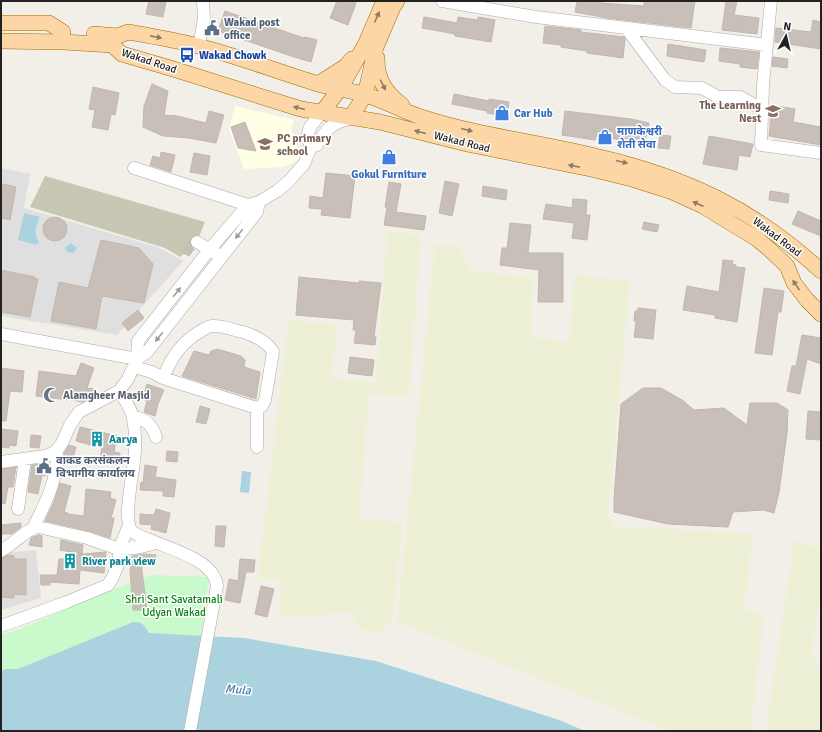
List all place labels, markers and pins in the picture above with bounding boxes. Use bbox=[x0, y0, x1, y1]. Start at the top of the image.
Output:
place label: Wakad post office bbox=[224, 16, 280, 42]
public building icon: Wakad post office bbox=[203, 19, 221, 37]
bus stop icon: Wakad Chowk bbox=[178, 46, 196, 64]
place label: Wakad Chowk bbox=[199, 49, 267, 62]
place label: The Learning Nest bbox=[699, 99, 761, 125]
school or university icon: The Learning Nest bbox=[764, 102, 782, 120]
shop icon: Car Hub bbox=[493, 104, 511, 122]
place label: Car Hub bbox=[514, 107, 553, 120]
place label: माणकेश्वरी शेती सेवा bbox=[617, 124, 663, 151]
shop icon: माणकेश्वरी शेती सेवा bbox=[596, 128, 614, 146]
place label: PC primary school bbox=[277, 132, 332, 158]
school or university icon: PC primary school bbox=[256, 135, 274, 153]
shop icon: Gokul Furniture bbox=[380, 148, 398, 166]
place label: Gokul Furniture bbox=[351, 168, 427, 181]
mosque icon: Alamgheer Masjid bbox=[42, 386, 60, 404]
place label: Alamgheer Masjid bbox=[63, 389, 150, 402]
building icon: Aarya bbox=[88, 430, 106, 448]
place label: Aarya bbox=[109, 433, 138, 446]
place label: वाकड करसंकलन विभागीय कार्यालय bbox=[56, 454, 136, 480]
public building icon: वाकड करसंकलन विभागीय कार्यालय bbox=[35, 457, 53, 475]
building icon: River park view bbox=[61, 552, 79, 570]
place label: River park view bbox=[82, 555, 156, 568]

